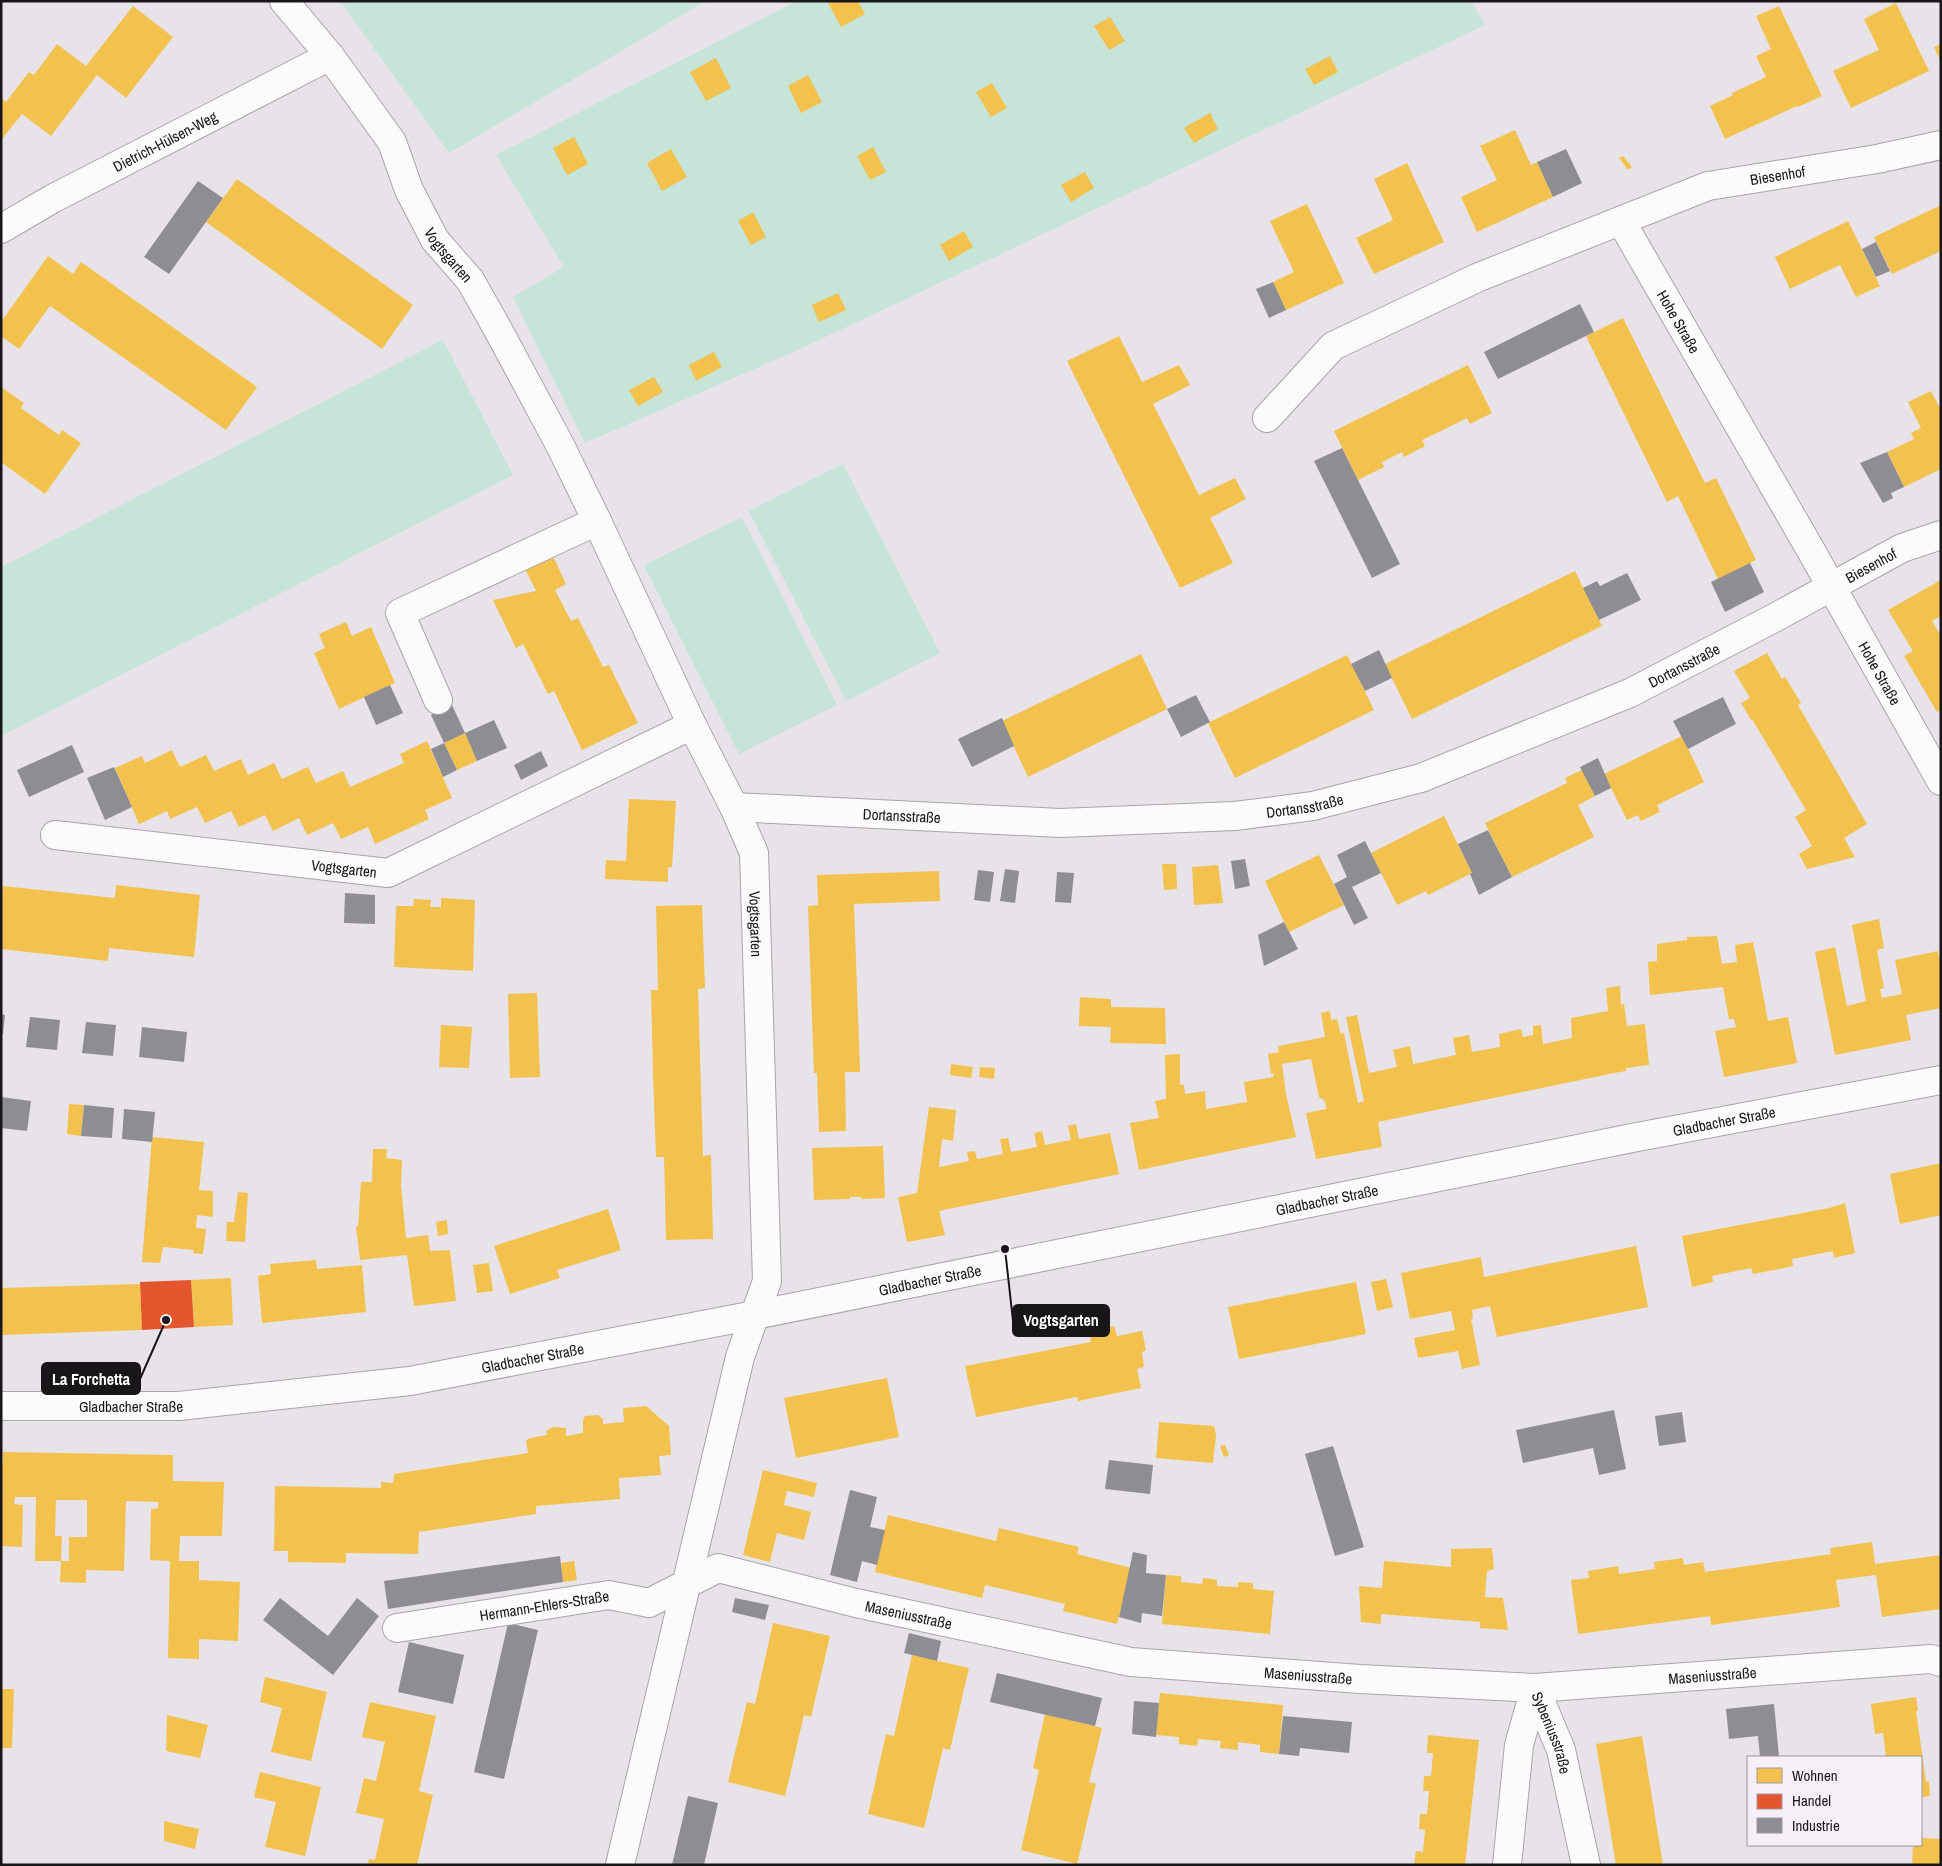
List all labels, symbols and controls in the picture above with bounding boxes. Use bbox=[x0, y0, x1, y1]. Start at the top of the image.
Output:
street label: Dietrich-Hülsen-Weg bbox=[109, 105, 221, 177]
street label: Biesenhof bbox=[1749, 160, 1807, 190]
street label: Vogtsgarten bbox=[420, 224, 478, 287]
street label: Hohe Straße bbox=[1652, 286, 1706, 357]
street label: Biesenhof bbox=[1841, 542, 1901, 588]
street label: Hohe Straße bbox=[1854, 637, 1906, 709]
street label: Dortansstraße bbox=[1644, 638, 1723, 692]
street label: Dortansstraße bbox=[1265, 788, 1346, 822]
street label: Dortansstraße bbox=[862, 803, 941, 828]
street label: Vogtsgarten bbox=[310, 854, 378, 882]
street label: Vogtsgarten bbox=[745, 891, 768, 957]
street label: Gladbacher Straße bbox=[1671, 1101, 1777, 1141]
street label: Gladbacher Straße bbox=[1274, 1179, 1380, 1220]
street label: Gladbacher Straße bbox=[877, 1259, 983, 1300]
callout: Vogtsgarten bbox=[1013, 1305, 1109, 1336]
text: Vogtsgarten bbox=[1023, 1309, 1099, 1331]
street label: Gladbacher Straße bbox=[479, 1337, 586, 1378]
callout: La Forchetta bbox=[42, 1363, 140, 1394]
text: La Forchetta bbox=[52, 1368, 131, 1390]
street label: Gladbacher Straße bbox=[79, 1395, 184, 1417]
street label: Hermann-Ehlers-Straße bbox=[478, 1585, 611, 1626]
street label: Maseniusstraße bbox=[863, 1595, 954, 1634]
street label: Maseniusstraße bbox=[1263, 1661, 1353, 1689]
street label: Maseniusstraße bbox=[1668, 1661, 1757, 1689]
street label: Sybeniusstraße bbox=[1527, 1688, 1576, 1776]
legend bbox=[1747, 1756, 1922, 1846]
text: Wohnen bbox=[1792, 1765, 1838, 1786]
text: Handel bbox=[1792, 1790, 1831, 1811]
text: Industrie bbox=[1792, 1815, 1840, 1836]

